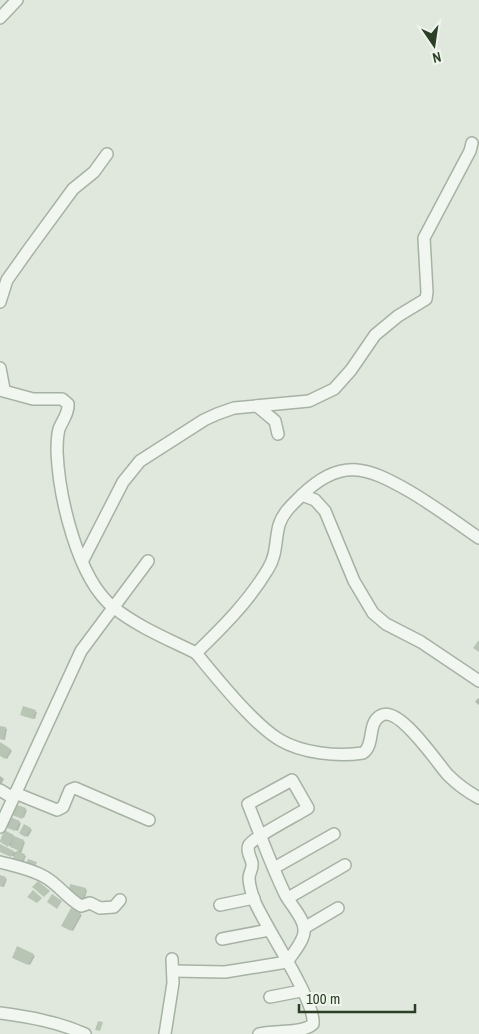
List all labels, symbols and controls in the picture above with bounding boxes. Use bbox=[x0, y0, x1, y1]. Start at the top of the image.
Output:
north arrow bbox=[409, 20, 459, 70]
text: N bbox=[431, 48, 443, 67]
scale bar bbox=[299, 982, 415, 1014]
text: 100 m bbox=[306, 988, 340, 1009]

